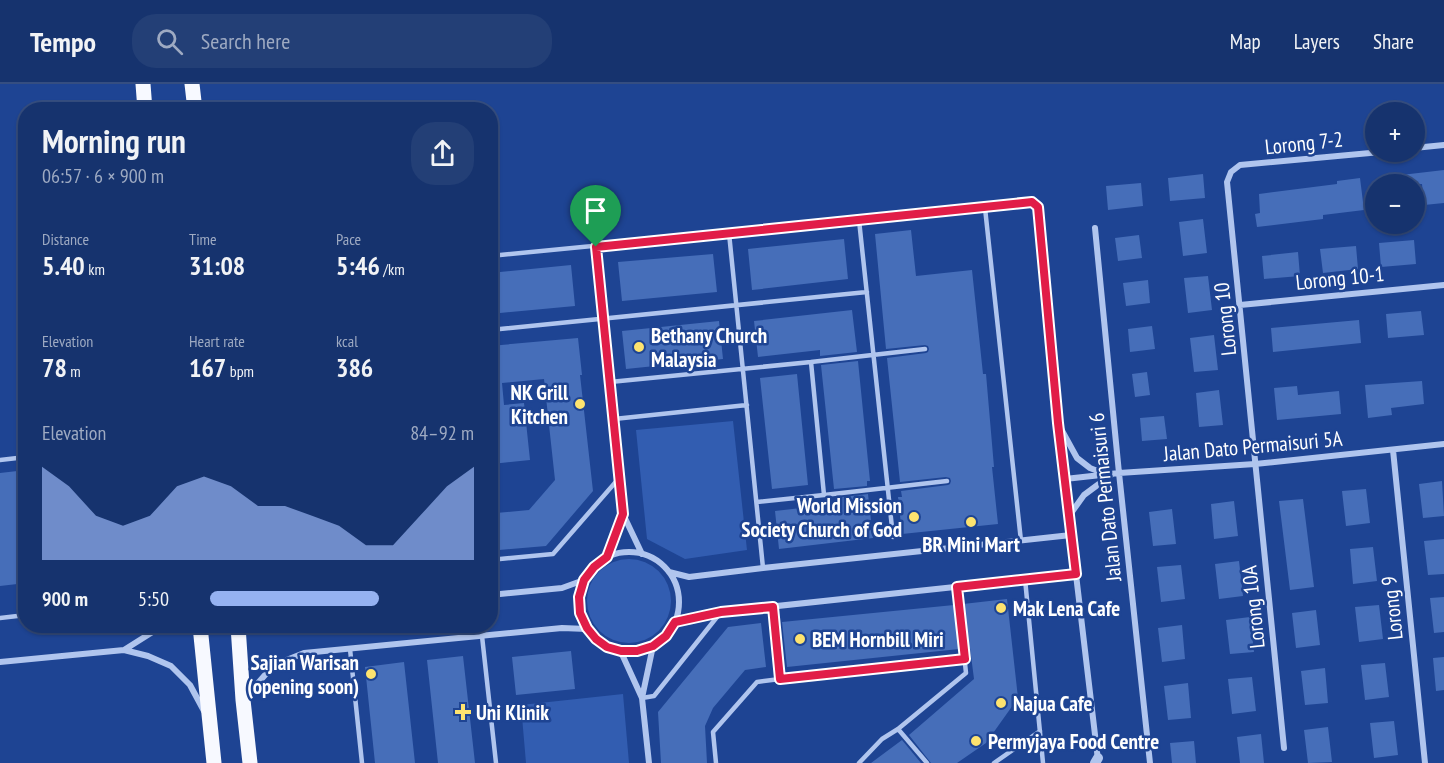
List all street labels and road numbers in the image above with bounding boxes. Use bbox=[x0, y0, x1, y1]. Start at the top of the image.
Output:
street label: Lorong 7-2 bbox=[1264, 125, 1344, 161]
street label: Lorong 10-1 bbox=[1294, 260, 1386, 296]
street label: Lorong 10 bbox=[1208, 281, 1242, 357]
street label: Jalan Dato Permaisuri 6 bbox=[1083, 411, 1127, 584]
street label: Jalan Dato Permaisuri 5A bbox=[1162, 425, 1344, 467]
street label: Lorong 10A bbox=[1235, 564, 1271, 650]
street label: Lorong 9 bbox=[1375, 575, 1409, 641]

